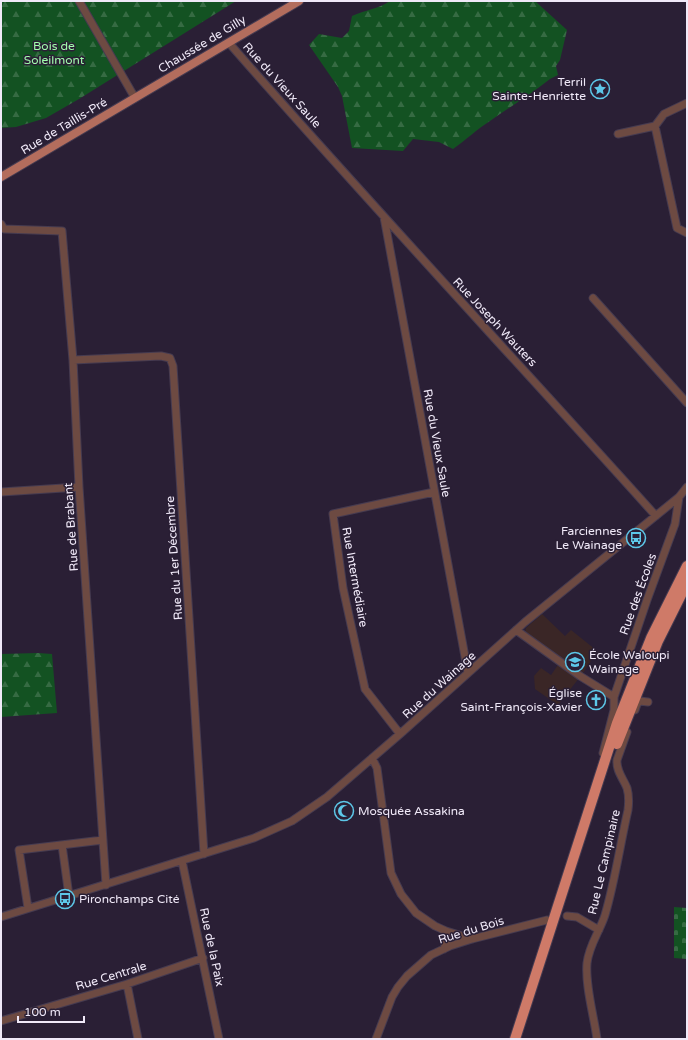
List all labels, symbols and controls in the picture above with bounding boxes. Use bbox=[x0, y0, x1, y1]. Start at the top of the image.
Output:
street label: Chaussée de Gilly bbox=[156, 12, 249, 76]
park label: Bois de Soleilmont bbox=[24, 39, 85, 67]
street label: Rue du Vieux Saule bbox=[240, 40, 324, 131]
place label: Terril Sainte-Henriette bbox=[492, 75, 586, 103]
place icon: Terril Sainte-Henriette bbox=[589, 78, 611, 100]
street label: Rue de Taillis-Pré bbox=[18, 95, 110, 157]
street label: Rue Joseph Wauters bbox=[450, 275, 540, 370]
street label: Rue du Vieux Saule bbox=[421, 388, 453, 498]
street label: Rue de Brabant bbox=[61, 482, 81, 572]
street label: Rue du 1er Décembre bbox=[163, 495, 185, 621]
place label: Farciennes Le Wainage bbox=[555, 524, 622, 552]
street label: Rue Intermédiaire bbox=[339, 526, 371, 628]
bus stop icon: Farciennes Le Wainage bbox=[625, 527, 647, 549]
street label: Rue des Écoles bbox=[617, 551, 659, 637]
street label: Rue du Wainage bbox=[400, 648, 479, 722]
place label: École Waloupi Wainage bbox=[589, 648, 670, 676]
school or university icon: École Waloupi Wainage bbox=[564, 651, 586, 673]
place label: Église Saint-François-Xavier bbox=[460, 686, 582, 714]
church icon: Église Saint-François-Xavier bbox=[585, 689, 607, 711]
mosque icon: Mosquée Assakina bbox=[333, 800, 355, 822]
place label: Mosquée Assakina bbox=[358, 804, 465, 818]
street label: Rue Le Campinaire bbox=[585, 808, 623, 916]
bus stop icon: Pironchamps Cité bbox=[54, 888, 76, 910]
place label: Pironchamps Cité bbox=[79, 892, 180, 906]
street label: Rue de la Paix bbox=[197, 906, 227, 988]
street label: Rue du Bois bbox=[436, 913, 506, 947]
street label: Rue Centrale bbox=[74, 958, 148, 993]
scale bar bbox=[18, 998, 84, 1024]
text: 100 m bbox=[24, 1005, 61, 1019]

